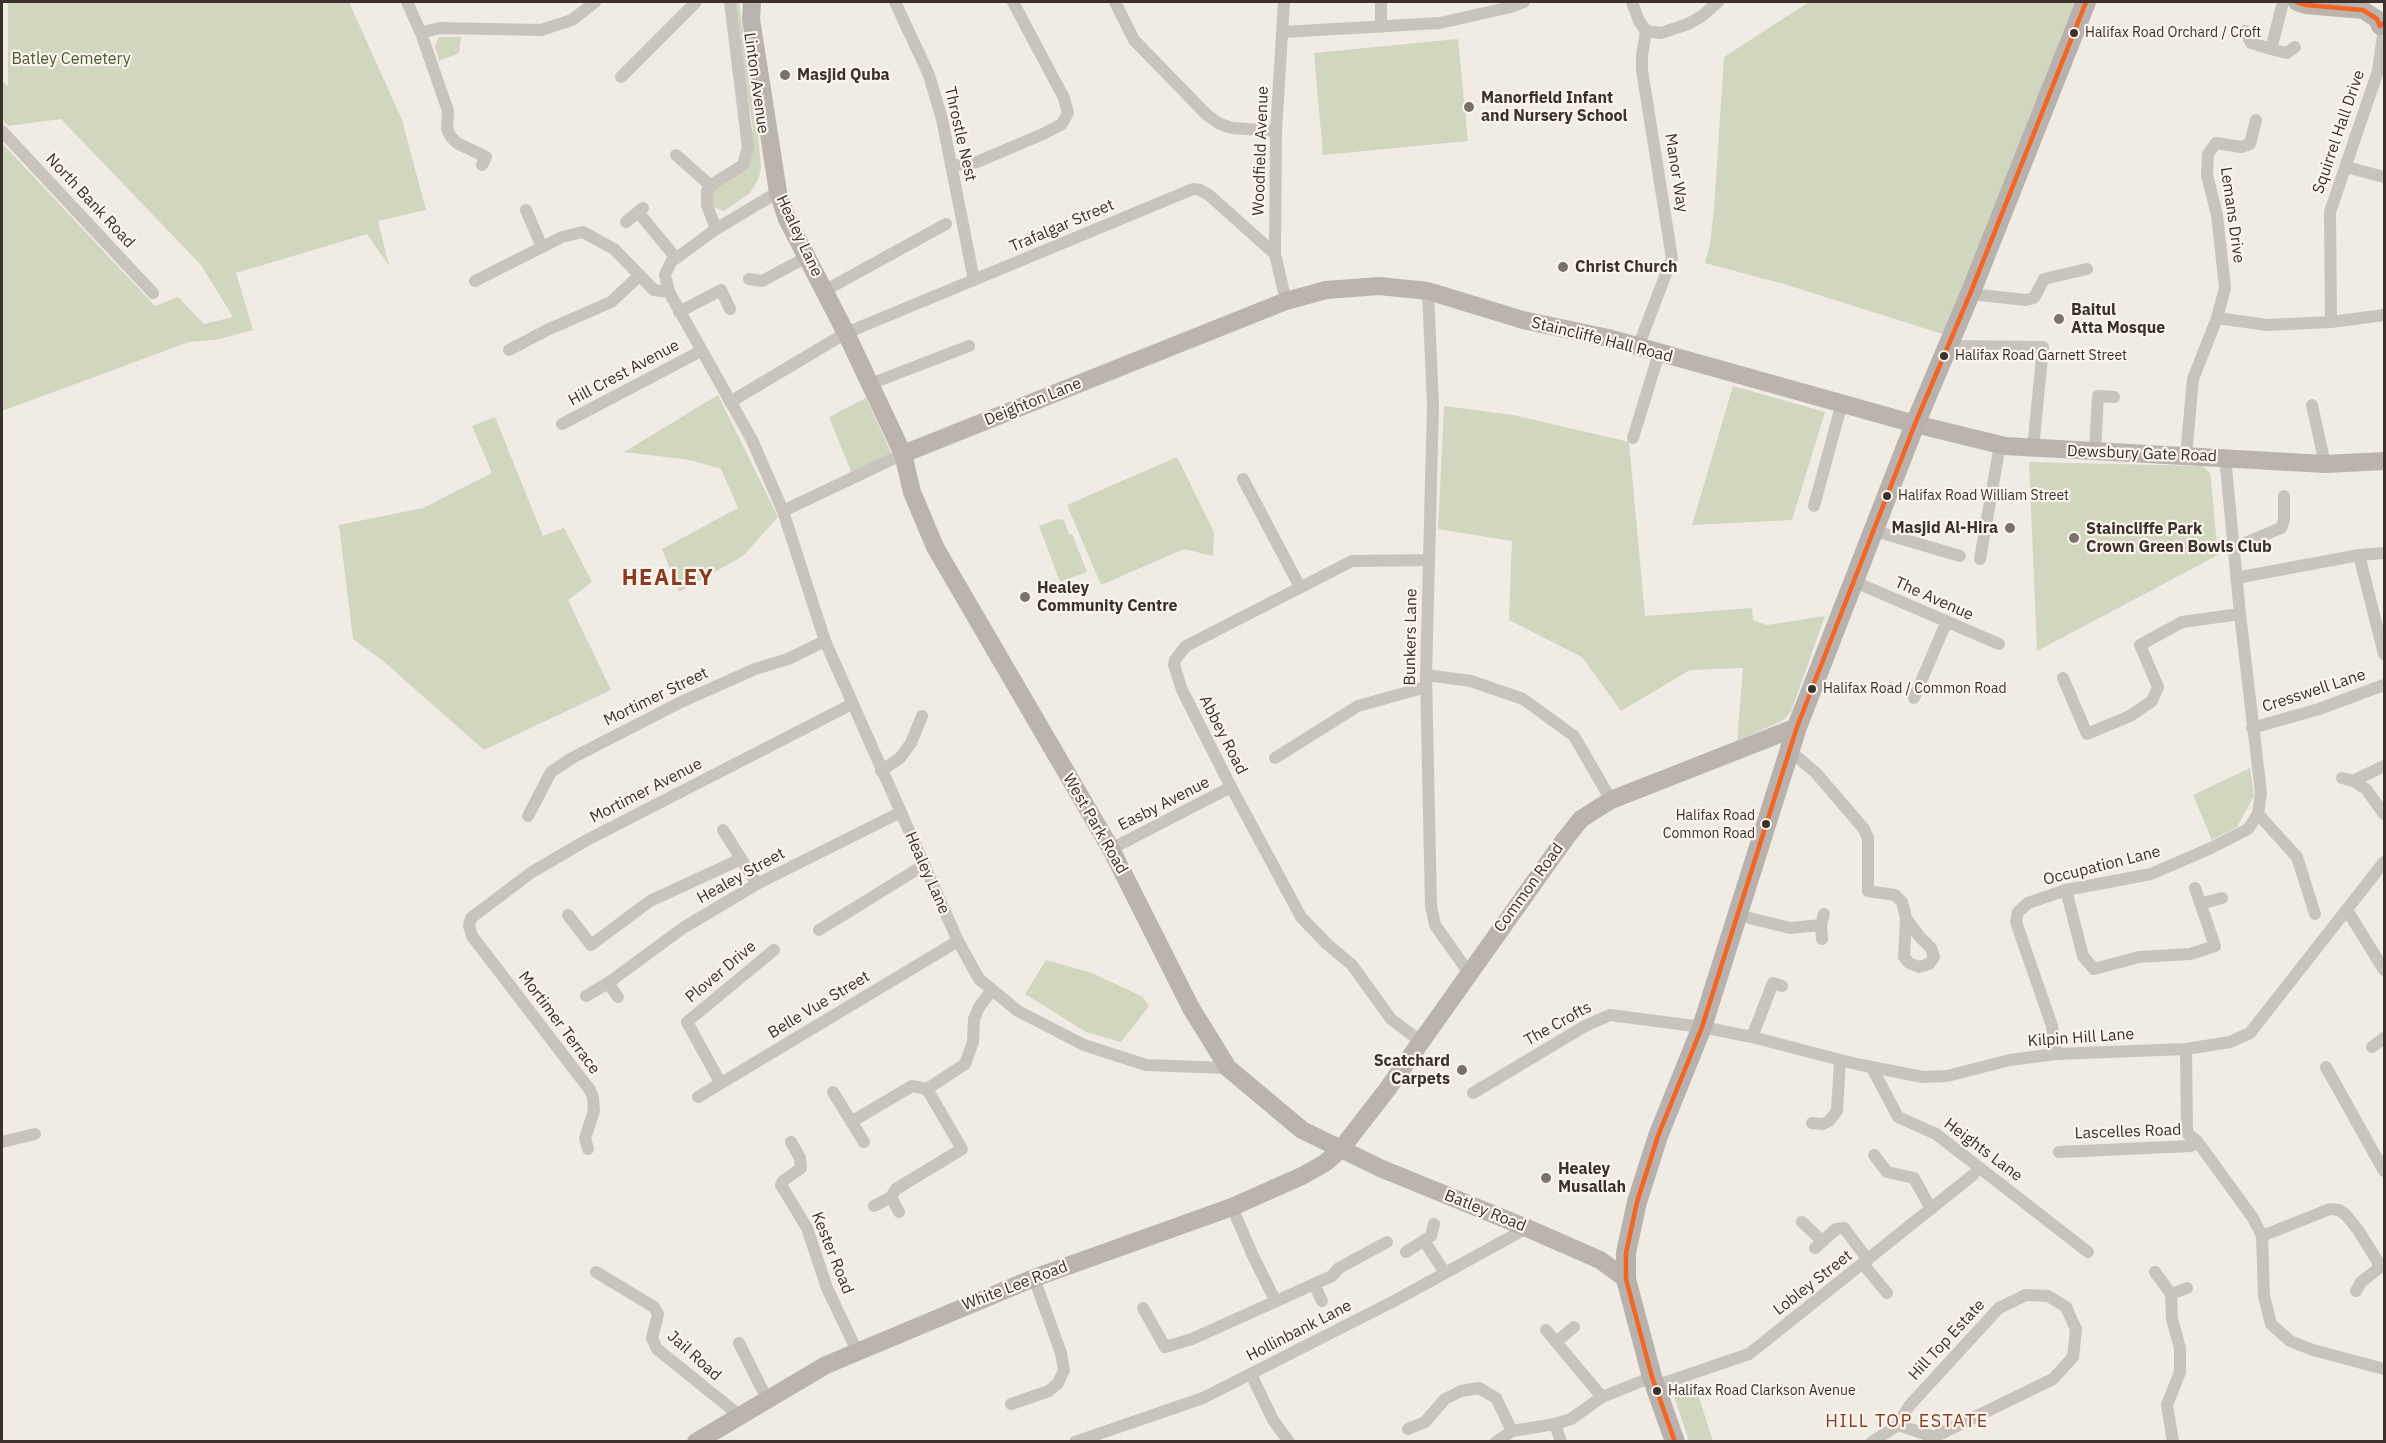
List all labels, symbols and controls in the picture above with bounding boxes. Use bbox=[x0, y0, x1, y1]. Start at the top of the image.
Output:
place label: Halifax Road Orchard / Croft bbox=[2085, 25, 2261, 41]
marker: Halifax Road Orchard / Croft bbox=[2068, 27, 2080, 39]
street label: Linton Avenue bbox=[739, 31, 773, 135]
park label: Batley Cemetery bbox=[11, 49, 131, 69]
place label: Masjid Quba bbox=[797, 65, 890, 85]
marker: Masjid Quba bbox=[778, 68, 792, 82]
street label: Squirrel Hall Drive bbox=[2309, 68, 2369, 196]
street label: Throstle Nest bbox=[940, 85, 980, 183]
street label: Woodfield Avenue bbox=[1249, 86, 1273, 216]
place label: Manorfield Infant and Nursery School bbox=[1481, 88, 1627, 126]
marker: Manorfield Infant and Nursery School bbox=[1462, 100, 1476, 114]
street label: Manor Way bbox=[1660, 132, 1692, 214]
street label: North Bank Road bbox=[41, 150, 139, 252]
street label: Lemans Drive bbox=[2216, 166, 2248, 264]
street label: Healey Lane bbox=[772, 192, 826, 280]
street label: Trafalgar Street bbox=[1007, 195, 1117, 257]
place label: Christ Church bbox=[1575, 257, 1678, 277]
marker: Christ Church bbox=[1556, 260, 1570, 274]
place label: Baitul Atta Mosque bbox=[2071, 300, 2165, 338]
marker: Baitul Atta Mosque bbox=[2052, 312, 2066, 326]
street label: Staincliffe Hall Road bbox=[1529, 313, 1675, 367]
street label: Hill Crest Avenue bbox=[565, 336, 683, 410]
place label: Halifax Road Garnett Street bbox=[1955, 348, 2127, 364]
marker: Halifax Road Garnett Street bbox=[1938, 350, 1950, 362]
street label: Deighton Lane bbox=[982, 374, 1084, 430]
street label: Dewsbury Gate Road bbox=[2067, 442, 2217, 466]
place label: Halifax Road William Street bbox=[1898, 488, 2069, 504]
marker: Halifax Road William Street bbox=[1881, 490, 1893, 502]
place label: Masjid Al-Hira bbox=[1891, 518, 1998, 538]
place label: Staincliffe Park Crown Green Bowls Club bbox=[2086, 519, 2272, 557]
marker: Masjid Al-Hira bbox=[2003, 521, 2017, 535]
marker: Staincliffe Park Crown Green Bowls Club bbox=[2067, 531, 2081, 545]
district label: HEALEY bbox=[622, 566, 714, 592]
street label: The Avenue bbox=[1892, 573, 1976, 625]
place label: Healey Community Centre bbox=[1037, 578, 1178, 616]
street label: Bunkers Lane bbox=[1401, 588, 1421, 686]
marker: Healey Community Centre bbox=[1018, 590, 1032, 604]
street label: Mortimer Street bbox=[601, 663, 711, 731]
street label: Cresswell Lane bbox=[2260, 665, 2368, 717]
place label: Halifax Road / Common Road bbox=[1823, 681, 2007, 697]
marker: Halifax Road / Common Road bbox=[1806, 683, 1818, 695]
street label: Abbey Road bbox=[1195, 692, 1251, 778]
street label: Mortimer Avenue bbox=[587, 754, 705, 828]
street label: West Park Road bbox=[1058, 770, 1132, 878]
street label: Easby Avenue bbox=[1115, 773, 1213, 835]
place label: Halifax Road Common Road bbox=[1663, 808, 1755, 840]
marker: Halifax Road Common Road bbox=[1760, 818, 1772, 830]
street label: Healey Lane bbox=[900, 829, 954, 917]
street label: Common Road bbox=[1490, 840, 1568, 936]
street label: Occupation Lane bbox=[2041, 842, 2163, 890]
street label: Healey Street bbox=[694, 844, 788, 908]
street label: Plover Drive bbox=[682, 937, 760, 1007]
street label: Belle Vue Street bbox=[765, 967, 873, 1043]
street label: Mortimer Terrace bbox=[514, 968, 604, 1078]
street label: The Crofts bbox=[1521, 998, 1595, 1050]
street label: Kilpin Hill Lane bbox=[2027, 1025, 2135, 1051]
place label: Scatchard Carpets bbox=[1374, 1051, 1450, 1089]
marker: Scatchard Carpets bbox=[1455, 1063, 1469, 1077]
street label: Heights Lane bbox=[1940, 1114, 2026, 1186]
street label: Lascelles Road bbox=[2074, 1121, 2182, 1143]
place label: Healey Musallah bbox=[1558, 1159, 1626, 1197]
marker: Healey Musallah bbox=[1539, 1171, 1553, 1185]
street label: Batley Road bbox=[1441, 1186, 1529, 1236]
street label: Kester Road bbox=[807, 1209, 857, 1297]
street label: Lobley Street bbox=[1770, 1246, 1856, 1320]
street label: White Lee Road bbox=[960, 1257, 1070, 1315]
street label: Hollinbank Lane bbox=[1243, 1296, 1355, 1366]
street label: Hill Top Estate bbox=[1905, 1296, 1989, 1384]
street label: Jail Road bbox=[663, 1327, 725, 1385]
place label: Halifax Road Clarkson Avenue bbox=[1668, 1383, 1856, 1399]
marker: Halifax Road Clarkson Avenue bbox=[1651, 1385, 1663, 1397]
district label: HILL TOP ESTATE bbox=[1825, 1411, 1989, 1433]

